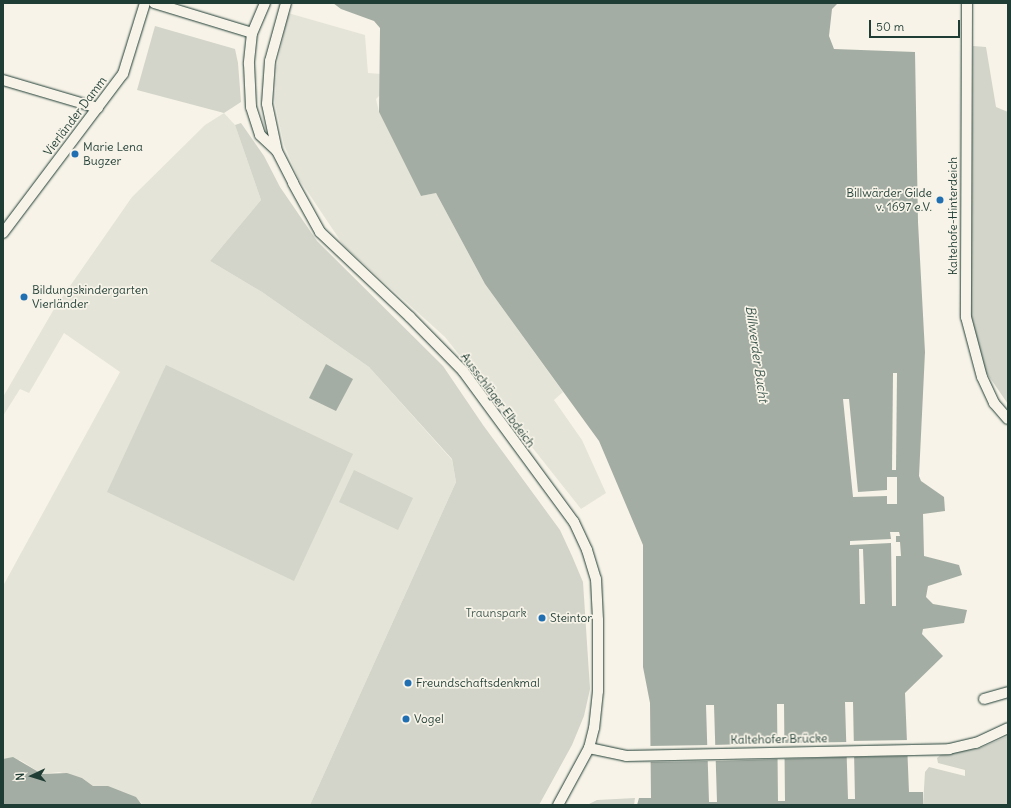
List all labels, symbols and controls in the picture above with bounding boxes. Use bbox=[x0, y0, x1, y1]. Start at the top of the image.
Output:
scale bar bbox=[871, 12, 962, 38]
text: 50 m bbox=[876, 19, 904, 34]
street label: Vierländer Damm bbox=[40, 73, 110, 159]
place label: Marie Lena Bugzer bbox=[83, 140, 143, 168]
marker: Marie Lena Bugzer bbox=[70, 149, 80, 159]
street label: Kaltehofe-Hinterdeich bbox=[946, 157, 960, 275]
place label: Billwärder Gilde v. 1697 e.V. bbox=[846, 186, 932, 214]
marker: Billwärder Gilde v. 1697 e.V. bbox=[935, 195, 945, 205]
place label: Bildungskindergarten Vierländer bbox=[32, 283, 148, 311]
marker: Bildungskindergarten Vierländer bbox=[19, 292, 29, 302]
water label: Billwerder Bucht bbox=[742, 305, 770, 403]
street label: Ausschläger Elbdeich bbox=[458, 350, 538, 450]
park label: Traunspark bbox=[465, 606, 527, 620]
place label: Steintor bbox=[550, 611, 592, 625]
marker: Steintor bbox=[537, 613, 547, 623]
place label: Freundschaftsdenkmal bbox=[416, 676, 540, 690]
marker: Freundschaftsdenkmal bbox=[403, 678, 413, 688]
place label: Vogel bbox=[414, 712, 444, 726]
marker: Vogel bbox=[401, 714, 411, 724]
street label: Kaltehofer Brücke bbox=[730, 731, 828, 747]
north arrow bbox=[12, 756, 52, 796]
text: N bbox=[13, 773, 27, 781]

